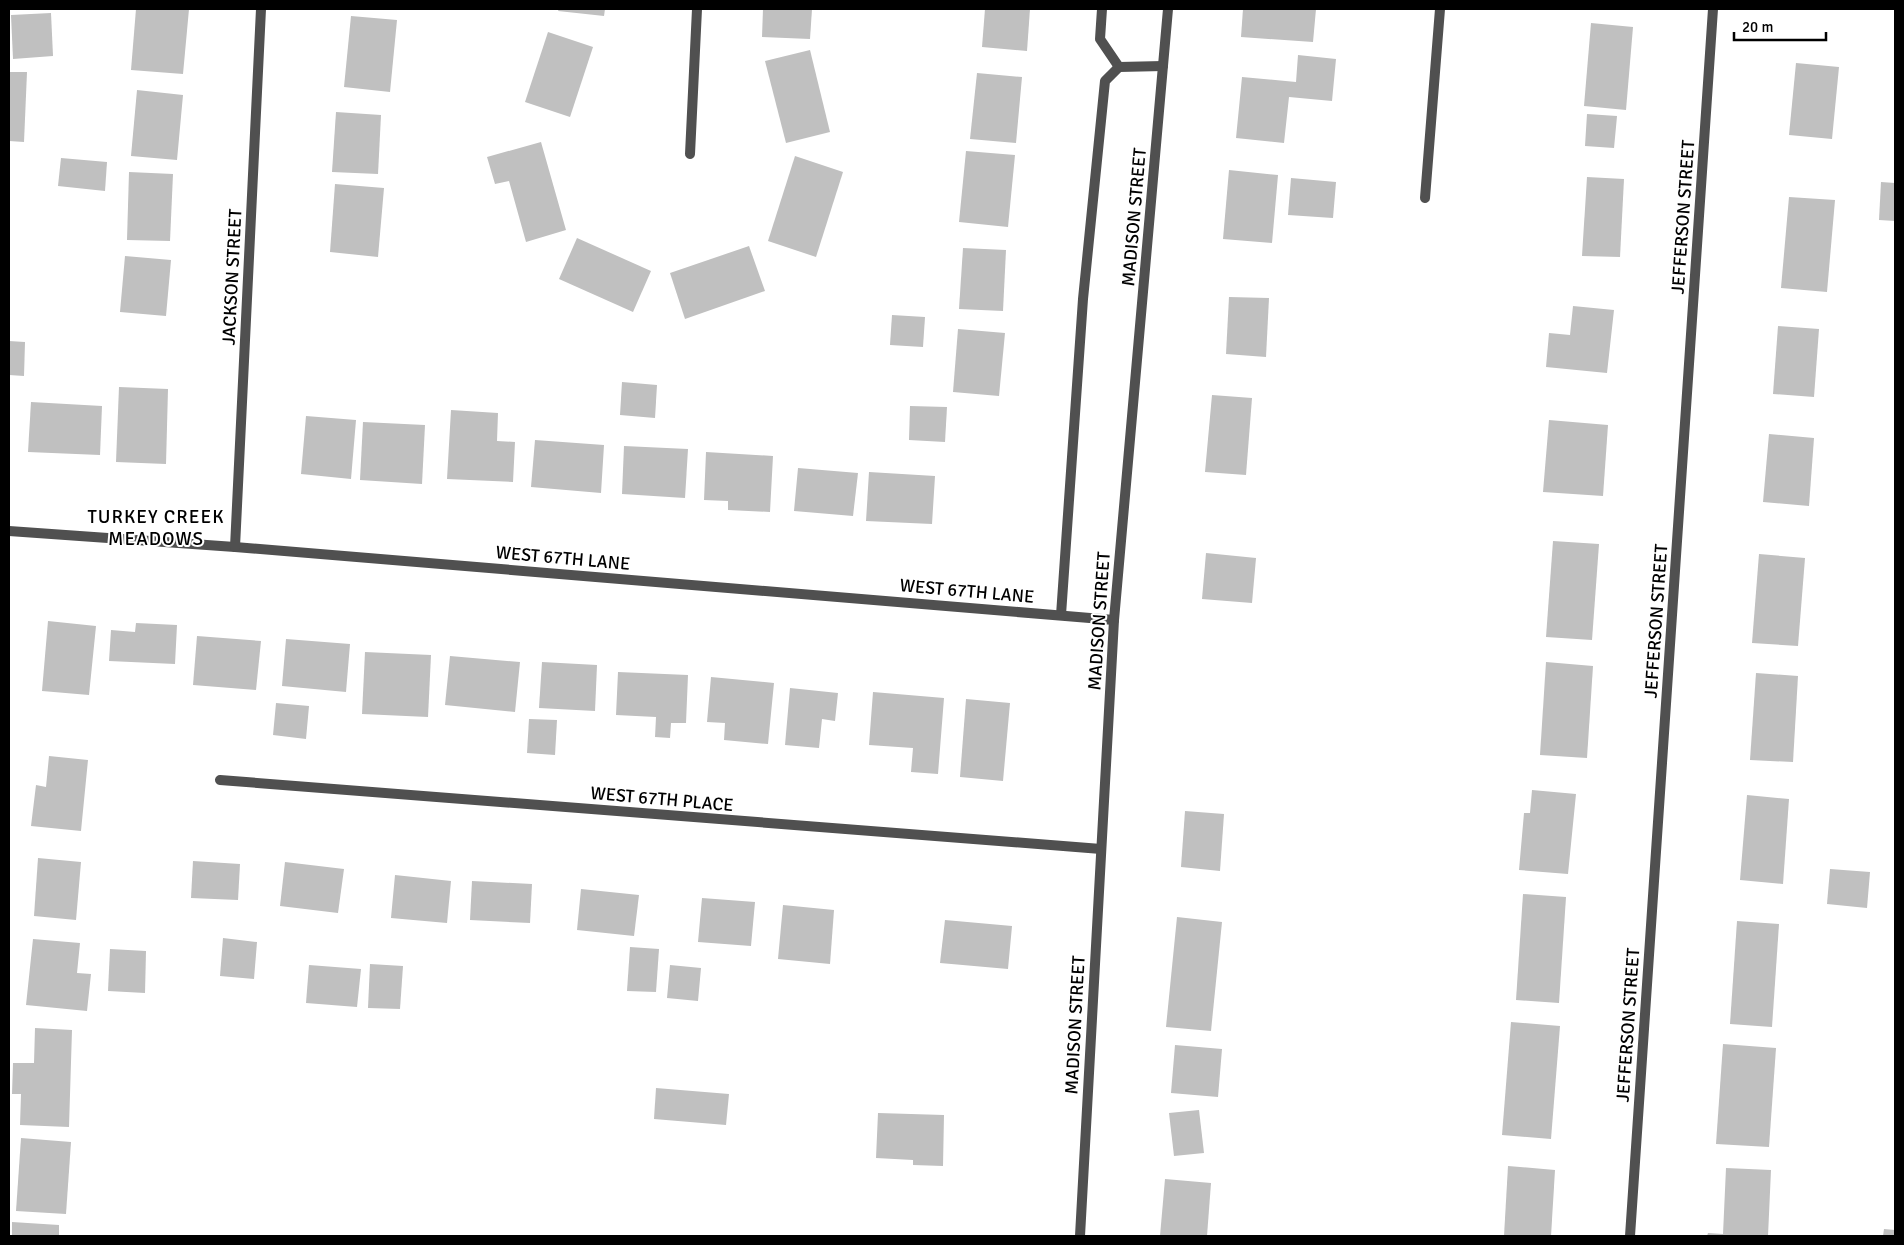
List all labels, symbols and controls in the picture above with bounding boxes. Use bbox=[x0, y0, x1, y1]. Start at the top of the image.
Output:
scale bar bbox=[1734, 10, 1826, 42]
text: 20 m bbox=[1742, 18, 1773, 36]
street label: JEFFERSON STREET bbox=[1667, 139, 1699, 295]
street label: MADISON STREET bbox=[1117, 147, 1151, 287]
street label: JACKSON STREET bbox=[217, 208, 247, 346]
district label: TURKEY CREEK MEADOWS bbox=[88, 505, 225, 551]
street label: WEST 67TH LANE bbox=[495, 541, 631, 575]
street label: JEFFERSON STREET bbox=[1640, 543, 1672, 699]
street label: MADISON STREET bbox=[1083, 551, 1115, 691]
street label: WEST 67TH LANE bbox=[899, 574, 1035, 608]
street label: WEST 67TH PLACE bbox=[590, 782, 734, 816]
street label: JEFFERSON STREET bbox=[1612, 947, 1644, 1103]
street label: MADISON STREET bbox=[1060, 955, 1090, 1095]

